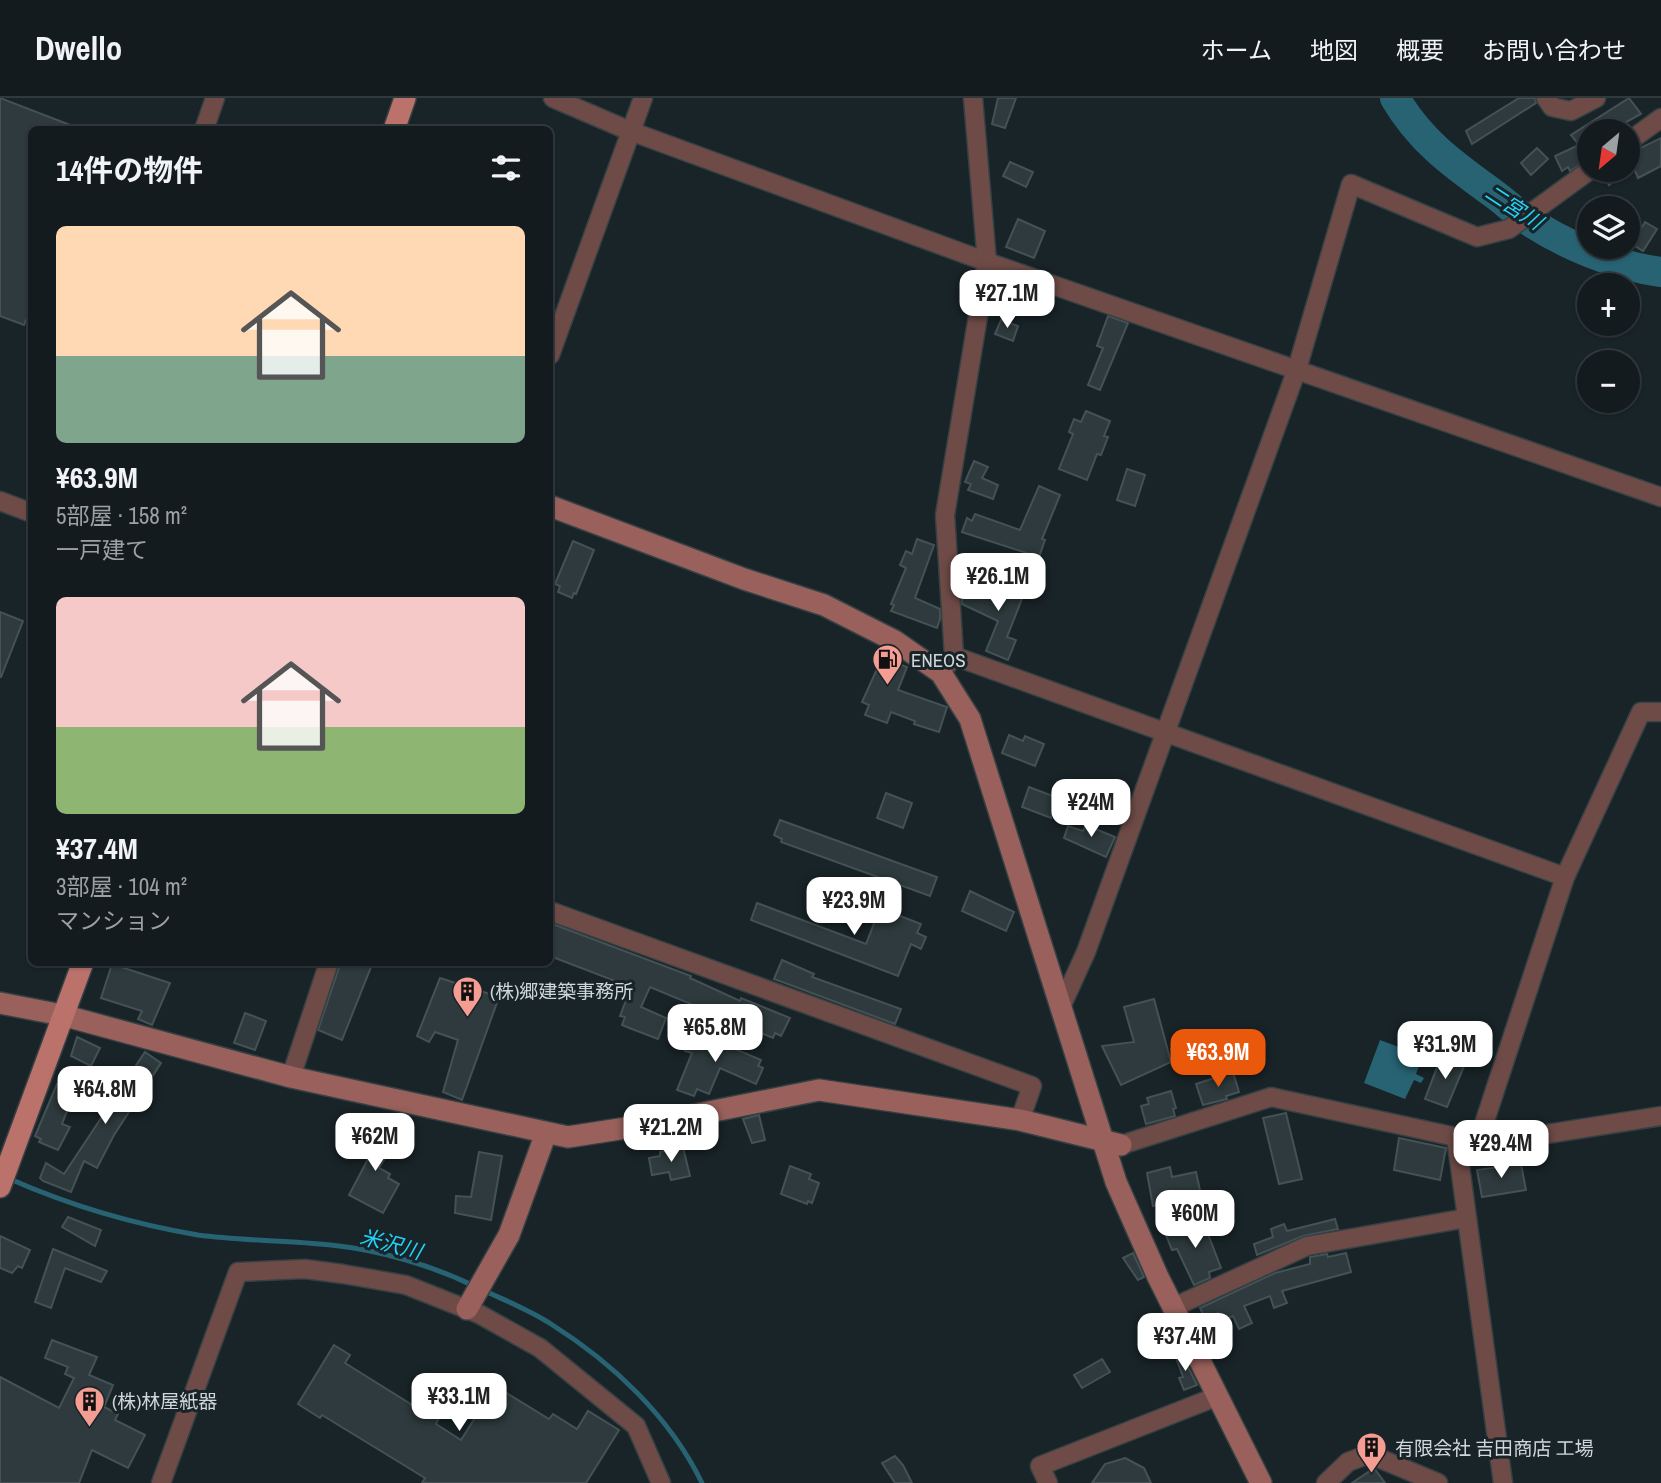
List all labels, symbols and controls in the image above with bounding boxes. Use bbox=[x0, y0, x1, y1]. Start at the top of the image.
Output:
text: Dwello bbox=[35, 26, 122, 70]
text: ホーム bbox=[1201, 34, 1272, 66]
text: 地図 bbox=[1310, 34, 1358, 66]
text: 概要 bbox=[1396, 34, 1444, 66]
text: お問い合わせ bbox=[1482, 34, 1626, 66]
north arrow bbox=[1577, 119, 1640, 182]
map controls bbox=[1577, 119, 1640, 413]
icon: filters bbox=[487, 149, 525, 187]
text: 14件の物件 bbox=[56, 150, 203, 190]
water label: 二宮川 bbox=[1480, 178, 1550, 237]
button: layers bbox=[1577, 196, 1640, 259]
pin: ¥27.1M bbox=[950, 271, 1064, 330]
icon: home bbox=[228, 272, 354, 398]
button: + bbox=[1577, 273, 1640, 336]
text: ¥27.1M bbox=[976, 277, 1038, 308]
button: − bbox=[1577, 350, 1640, 413]
text: ¥63.9M bbox=[56, 457, 138, 497]
text: 5部屋 · 158 m² bbox=[56, 500, 187, 531]
text: 一戸建て bbox=[56, 534, 148, 565]
pin: ¥26.1M bbox=[941, 554, 1055, 613]
text: ¥26.1M bbox=[967, 560, 1029, 591]
icon: home bbox=[228, 643, 354, 769]
fuel station icon: ENEOS bbox=[871, 643, 905, 687]
place label: ENEOS bbox=[911, 647, 966, 673]
pin: ¥24M bbox=[1050, 780, 1132, 839]
text: ¥24M bbox=[1067, 786, 1115, 817]
text: ¥37.4M bbox=[56, 828, 138, 868]
text: 3部屋 · 104 m² bbox=[56, 871, 187, 902]
pin: ¥23.9M bbox=[797, 878, 911, 937]
text: ¥23.9M bbox=[823, 884, 885, 915]
text: マンション bbox=[56, 905, 171, 936]
building icon: (株)郷建築事務所 bbox=[450, 974, 484, 1018]
place label: (株)郷建築事務所 bbox=[490, 978, 633, 1004]
pin: ¥65.8M bbox=[658, 1004, 772, 1064]
text: ¥65.8M bbox=[684, 1011, 746, 1042]
pin: ¥31.9M bbox=[1388, 1021, 1502, 1081]
text: ¥31.9M bbox=[1414, 1028, 1476, 1059]
pin: ¥63.9M bbox=[1161, 1030, 1275, 1089]
text: ¥63.9M bbox=[1187, 1036, 1249, 1067]
pin: ¥64.8M bbox=[48, 1066, 162, 1126]
text: ¥64.8M bbox=[74, 1073, 136, 1104]
pin: ¥21.2M bbox=[614, 1104, 728, 1164]
text: ¥21.2M bbox=[640, 1111, 702, 1142]
pin: ¥62M bbox=[334, 1114, 416, 1173]
text: ¥62M bbox=[351, 1120, 399, 1151]
pin: ¥29.4M bbox=[1444, 1121, 1558, 1180]
text: ¥29.4M bbox=[1470, 1127, 1532, 1158]
pin: ¥60M bbox=[1154, 1190, 1236, 1250]
text: ¥60M bbox=[1171, 1197, 1219, 1228]
water label: 米沢川 bbox=[357, 1222, 427, 1267]
pin: ¥37.4M bbox=[1128, 1314, 1242, 1373]
text: ¥37.4M bbox=[1154, 1320, 1216, 1351]
pin: ¥33.1M bbox=[402, 1374, 516, 1433]
text: ¥33.1M bbox=[428, 1380, 490, 1411]
building icon: (株)林屋紙器 bbox=[72, 1384, 106, 1428]
place label: (株)林屋紙器 bbox=[112, 1388, 217, 1414]
building icon: 有限会社 吉田商店 工場 bbox=[1355, 1431, 1389, 1475]
place label: 有限会社 吉田商店 工場 bbox=[1395, 1435, 1594, 1461]

